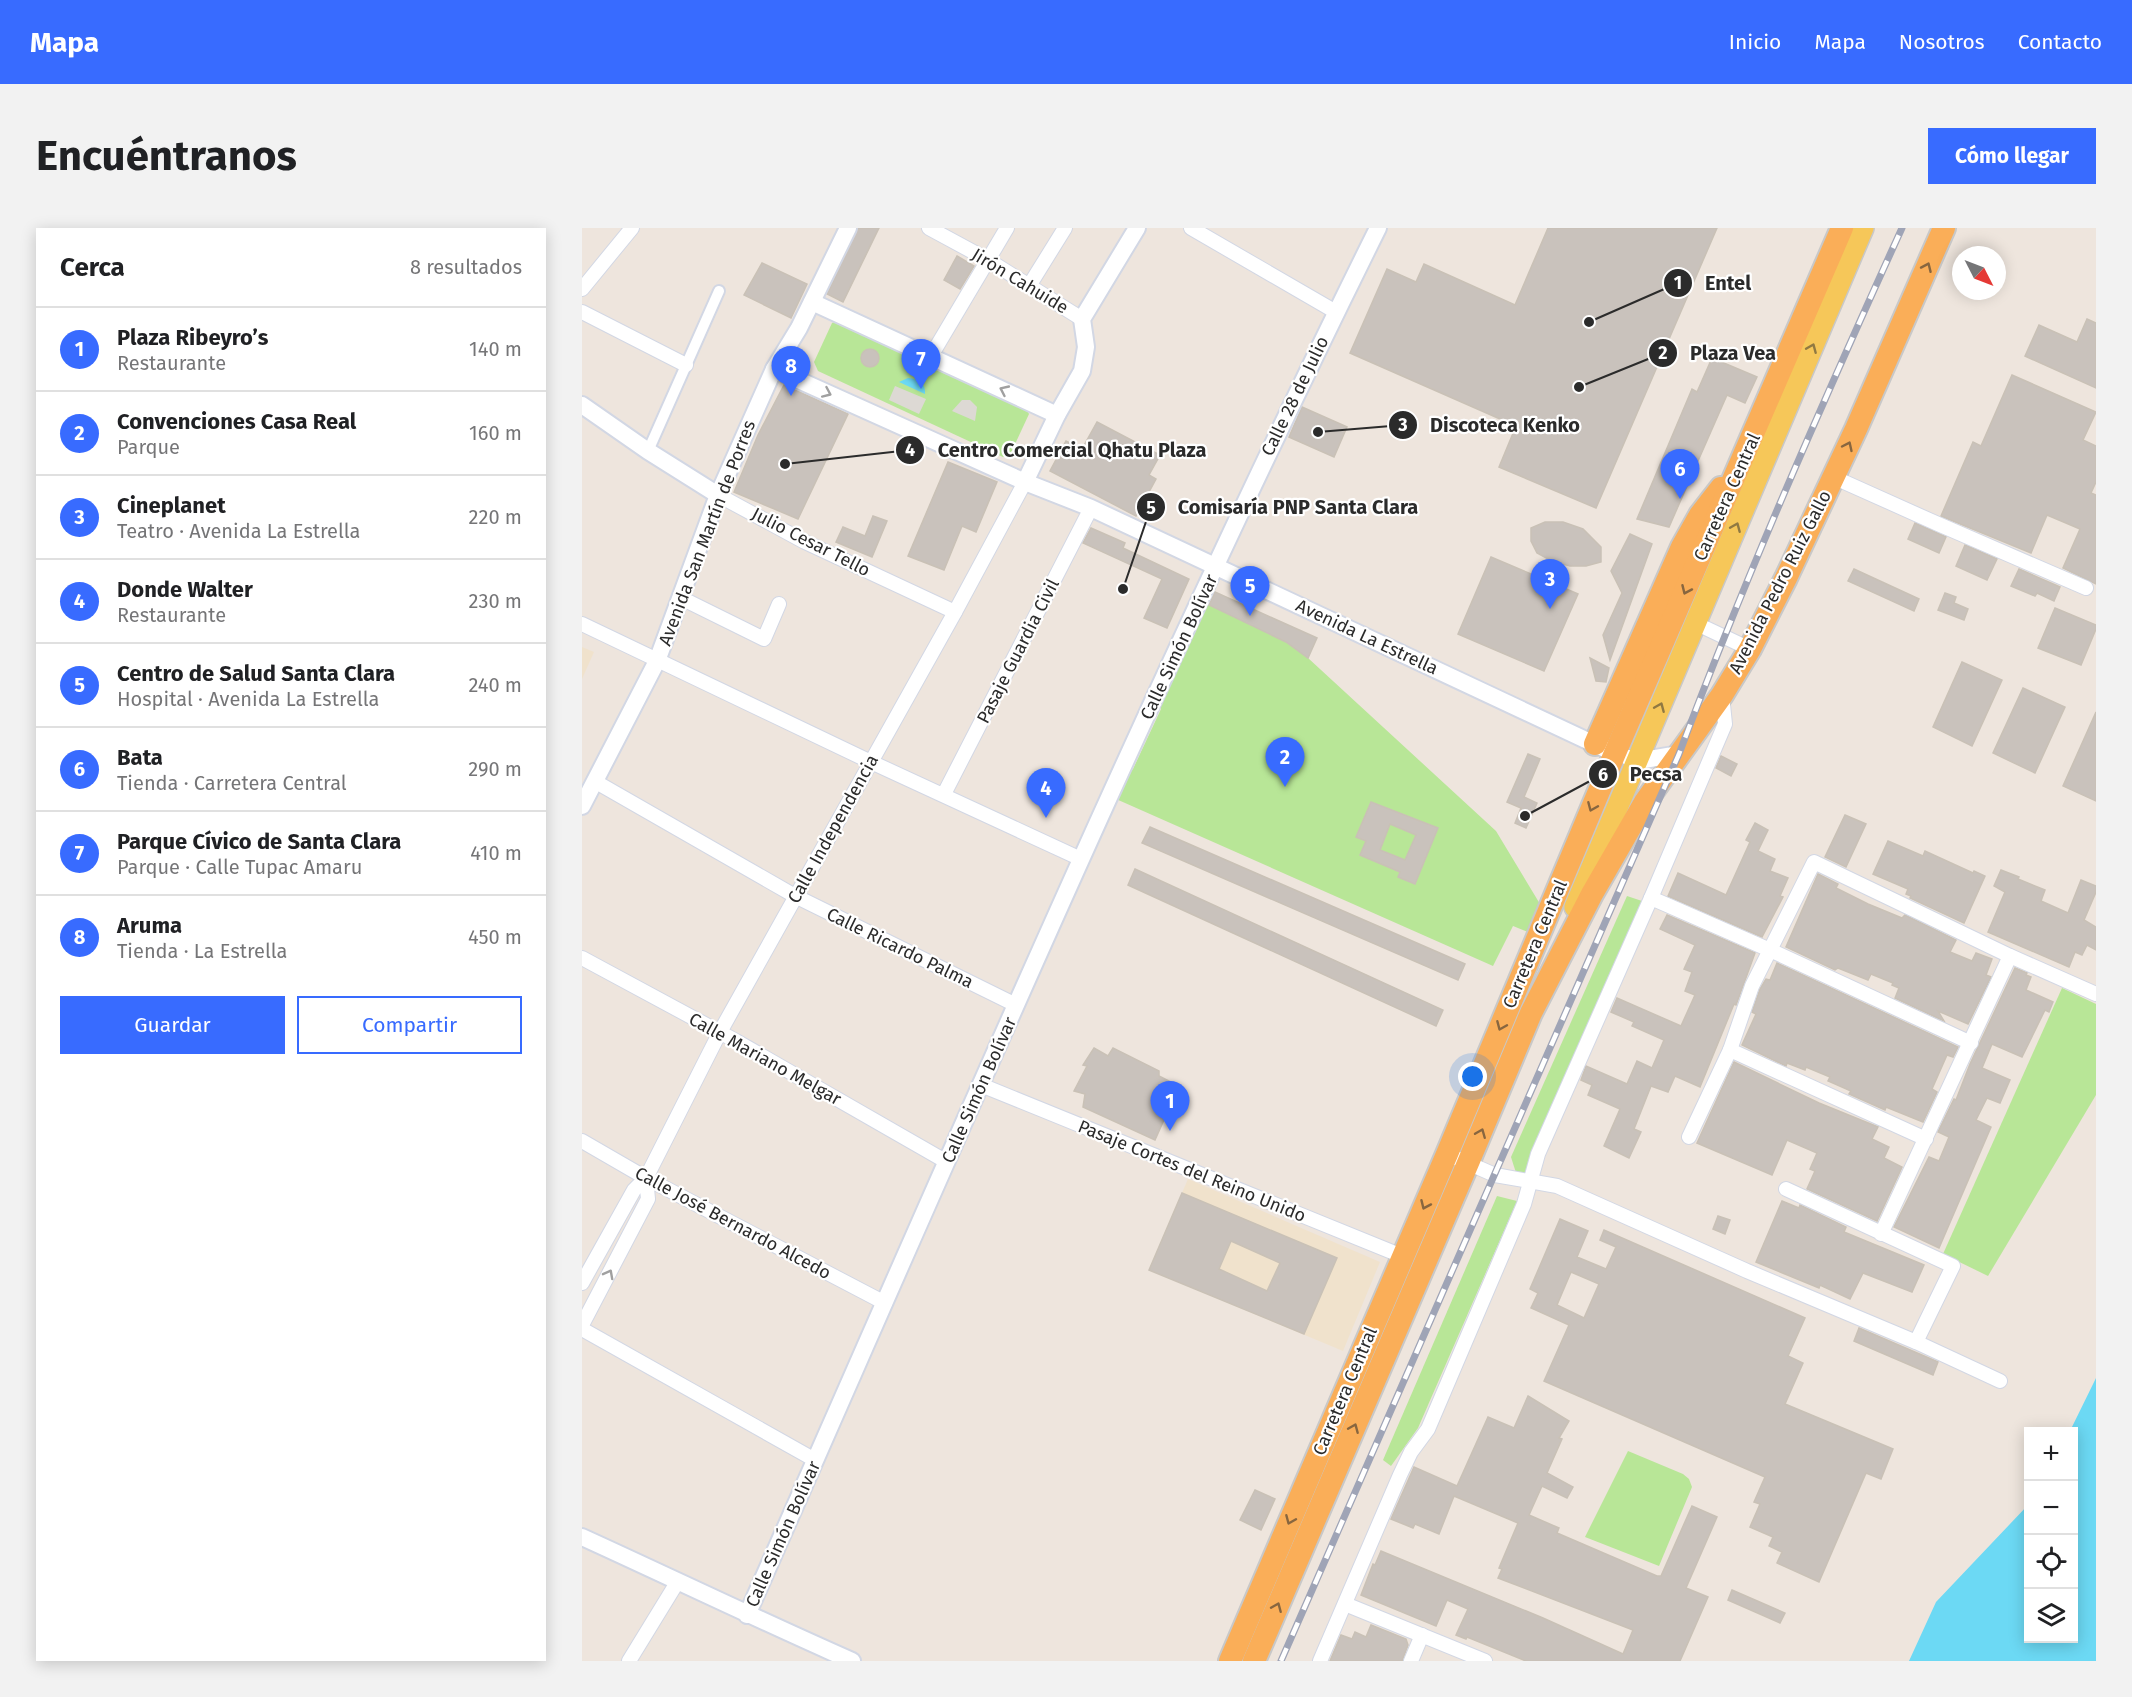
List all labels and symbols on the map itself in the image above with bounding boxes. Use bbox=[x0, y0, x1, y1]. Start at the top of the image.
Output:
street label: Jirón Cahuide bbox=[968, 243, 1072, 319]
north arrow bbox=[1952, 246, 2006, 300]
one-way arrow bbox=[1920, 263, 1932, 274]
callout: Entel bbox=[1663, 264, 1763, 302]
text: Entel bbox=[1705, 271, 1751, 295]
text: 1 bbox=[1674, 272, 1682, 294]
street label: Calle 28 de Julio bbox=[1257, 333, 1333, 459]
callout: Plaza Vea bbox=[1648, 334, 1788, 372]
pin: 7 bbox=[902, 340, 940, 389]
text: Plaza Vea bbox=[1690, 341, 1776, 365]
text: 2 bbox=[1658, 342, 1668, 364]
one-way arrow bbox=[1805, 343, 1817, 354]
pin: 8 bbox=[772, 346, 810, 396]
one-way arrow bbox=[821, 386, 832, 398]
one-way arrow bbox=[1000, 386, 1011, 398]
callout: Discoteca Kenko bbox=[1388, 406, 1592, 444]
text: Discoteca Kenko bbox=[1430, 413, 1580, 437]
text: 3 bbox=[1397, 414, 1408, 436]
street label: Avenida San Martín de Porres bbox=[654, 417, 760, 649]
street label: Carretera Central bbox=[1689, 430, 1765, 564]
callout: Centro Comercial Qhatu Plaza bbox=[895, 431, 1218, 469]
text: Centro Comercial Qhatu Plaza bbox=[938, 438, 1206, 462]
text: 4 bbox=[905, 439, 915, 461]
one-way arrow bbox=[1840, 441, 1852, 452]
pin: 6 bbox=[1660, 450, 1700, 499]
street label: Avenida Pedro Ruiz Gallo bbox=[1724, 487, 1836, 677]
callout: Comisaría PNP Santa Clara bbox=[1136, 488, 1431, 526]
text: Comisaría PNP Santa Clara bbox=[1178, 495, 1418, 519]
text: 5 bbox=[1146, 497, 1156, 519]
street label: Julio Cesar Tello bbox=[748, 503, 874, 581]
one-way arrow bbox=[1729, 523, 1741, 534]
pin: 3 bbox=[1530, 560, 1570, 609]
pin: 5 bbox=[1230, 566, 1270, 616]
street label: Calle Simón Bolívar bbox=[1136, 571, 1222, 723]
street label: Pasaje Guardia Civil bbox=[972, 575, 1064, 727]
one-way arrow bbox=[1681, 584, 1693, 595]
street label: Avenida La Estrella bbox=[1293, 594, 1441, 680]
one-way arrow bbox=[1653, 702, 1665, 713]
pin: 2 bbox=[1266, 738, 1304, 787]
street label: Calle Independencia bbox=[783, 751, 883, 907]
callout: Pecsa bbox=[1588, 755, 1694, 793]
text: Pecsa bbox=[1630, 762, 1682, 786]
text: 6 bbox=[1598, 764, 1608, 786]
pin: 4 bbox=[1026, 768, 1066, 818]
one-way arrow bbox=[1587, 801, 1599, 812]
street label: Carretera Central bbox=[1498, 876, 1572, 1012]
street label: Calle Ricardo Palma bbox=[823, 903, 977, 993]
street label: Calle Mariano Melgar bbox=[685, 1008, 845, 1110]
street label: Calle Simón Bolívar bbox=[937, 1013, 1021, 1167]
one-way arrow bbox=[1496, 1019, 1508, 1030]
your location bbox=[1458, 1062, 1487, 1091]
pin: 1 bbox=[1150, 1082, 1190, 1131]
street label: Pasaje Cortes del Reino Unido bbox=[1075, 1115, 1309, 1227]
one-way arrow bbox=[1474, 1129, 1486, 1140]
street label: Calle José Bernardo Alcedo bbox=[631, 1162, 835, 1284]
one-way arrow bbox=[1420, 1199, 1432, 1210]
one-way arrow bbox=[602, 1269, 613, 1280]
street label: Carretera Central bbox=[1308, 1323, 1382, 1459]
one-way arrow bbox=[1347, 1424, 1359, 1435]
street label: Calle Simón Bolívar bbox=[741, 1457, 825, 1611]
one-way arrow bbox=[1285, 1513, 1297, 1524]
one-way arrow bbox=[1270, 1603, 1282, 1614]

